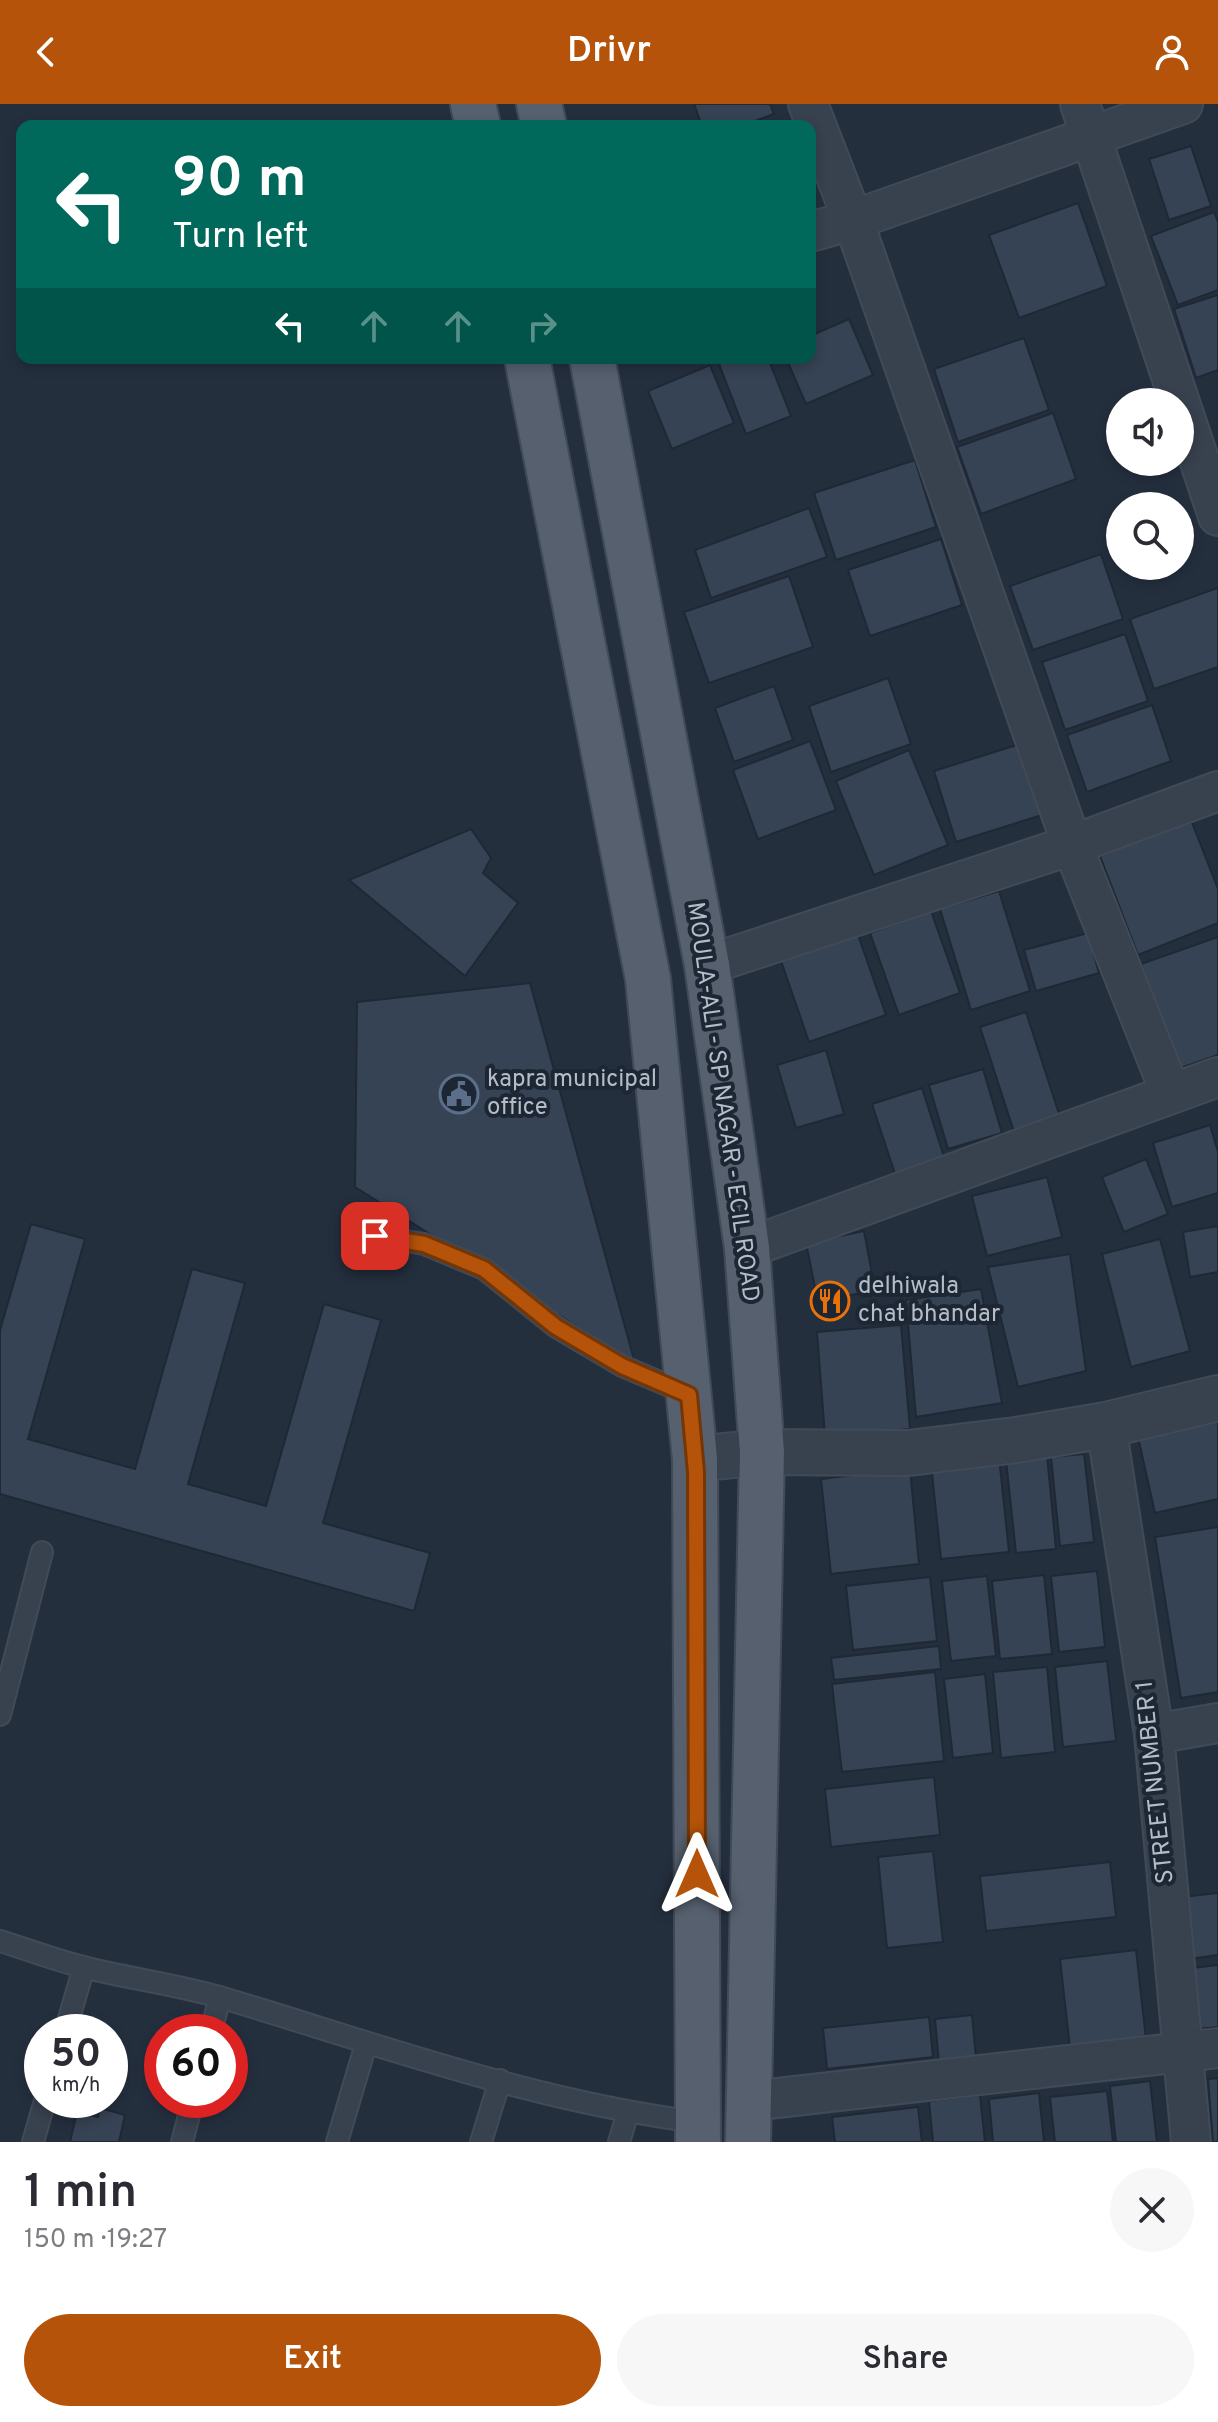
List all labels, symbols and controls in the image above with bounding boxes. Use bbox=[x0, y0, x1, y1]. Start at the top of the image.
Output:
text: Drivr bbox=[567, 29, 651, 75]
icon: back bbox=[24, 30, 68, 74]
icon: person bbox=[1150, 30, 1194, 74]
text: 90 m bbox=[172, 146, 307, 216]
icon: left bbox=[40, 152, 144, 256]
text: Turn left bbox=[172, 215, 309, 261]
icon: left bbox=[268, 304, 312, 348]
icon: ahead bbox=[352, 304, 396, 348]
icon: ahead bbox=[436, 304, 480, 348]
icon: right bbox=[520, 304, 564, 348]
map controls bbox=[1106, 388, 1194, 580]
button: sound bbox=[1106, 388, 1194, 476]
button: search bbox=[1106, 492, 1194, 580]
street label: MOULA-ALI - SP NAGAR - ECIL ROAD bbox=[679, 900, 765, 1304]
place label: kapra municipal office bbox=[487, 1065, 657, 1123]
public building icon: kapra municipal office bbox=[438, 1073, 480, 1115]
pin bbox=[341, 1202, 409, 1270]
icon: arrive bbox=[353, 1214, 397, 1258]
place label: delhiwala chat bhandar bbox=[858, 1272, 1000, 1330]
restaurant icon: delhiwala chat bhandar bbox=[809, 1280, 851, 1322]
street label: STREET NUMBER 1 bbox=[1130, 1679, 1182, 1885]
position arrow bbox=[655, 1832, 739, 1916]
speed limit sign: 60 bbox=[144, 2014, 248, 2118]
text: 50 bbox=[51, 2031, 101, 2081]
text: km/h bbox=[52, 2073, 100, 2099]
text: 1 min bbox=[24, 2164, 137, 2224]
button: close bbox=[1110, 2168, 1194, 2252]
text: 150 m · 19:27 bbox=[24, 2224, 167, 2257]
button: Exit bbox=[24, 2314, 601, 2406]
button: Share bbox=[617, 2314, 1194, 2406]

